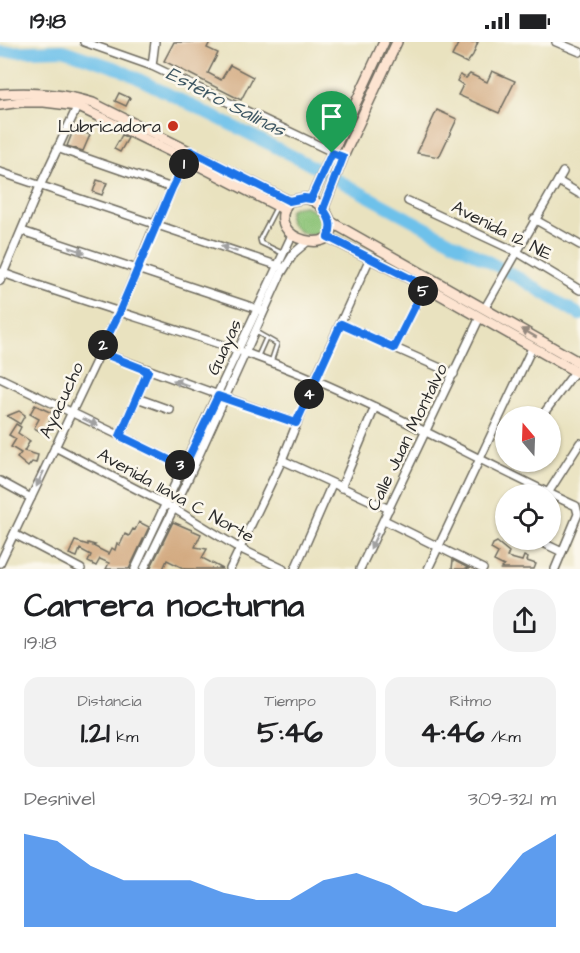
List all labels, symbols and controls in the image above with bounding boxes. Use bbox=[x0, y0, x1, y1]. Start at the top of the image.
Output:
text: 19:18 bbox=[30, 6, 66, 37]
water label: Estero Salinas bbox=[161, 60, 291, 144]
pin bbox=[306, 91, 357, 153]
icon: arrive bbox=[315, 100, 348, 133]
place label: Lubricadora bbox=[58, 114, 161, 139]
marker: Lubricadora bbox=[166, 119, 180, 133]
pin: 1 bbox=[169, 149, 199, 179]
text: 1 bbox=[183, 153, 185, 175]
street label: Avenida 12 NE bbox=[447, 194, 557, 267]
one-way arrow bbox=[220, 243, 238, 253]
one-way arrow bbox=[68, 245, 86, 255]
pin: 5 bbox=[408, 276, 438, 306]
text: 5 bbox=[417, 280, 429, 302]
street label: Guayas bbox=[201, 315, 249, 380]
one-way arrow bbox=[521, 328, 537, 339]
pin: 2 bbox=[88, 330, 118, 360]
text: 2 bbox=[98, 334, 108, 356]
street label: Ayacucho bbox=[33, 358, 91, 443]
street label: Calle Juan Montalvo bbox=[361, 359, 454, 515]
one-way arrow bbox=[172, 378, 190, 388]
pin: 4 bbox=[294, 379, 324, 409]
text: 4 bbox=[304, 383, 314, 405]
north arrow bbox=[495, 406, 561, 472]
map controls bbox=[495, 406, 561, 550]
one-way arrow bbox=[82, 418, 99, 427]
street label: Avenida 11ava C Norte bbox=[93, 442, 259, 549]
pin: 3 bbox=[165, 450, 195, 480]
text: 3 bbox=[176, 454, 184, 476]
one-way arrow bbox=[35, 471, 44, 488]
button: locate bbox=[495, 484, 561, 550]
one-way arrow bbox=[369, 532, 378, 549]
text: Carrera nocturna bbox=[24, 583, 304, 629]
button: share bbox=[493, 589, 556, 652]
text: 19:18 bbox=[24, 629, 57, 657]
text: Distancia bbox=[78, 690, 142, 712]
text: Tiempo bbox=[264, 690, 316, 712]
text: Ritmo bbox=[449, 690, 491, 712]
text: 1.21 bbox=[81, 712, 110, 754]
text: 5:46 bbox=[257, 712, 323, 754]
text: 4:46 bbox=[420, 712, 485, 754]
text: km bbox=[110, 726, 139, 748]
text: /km bbox=[485, 726, 521, 748]
text: Desnivel bbox=[24, 785, 95, 813]
text: 309–321 m bbox=[468, 785, 556, 813]

